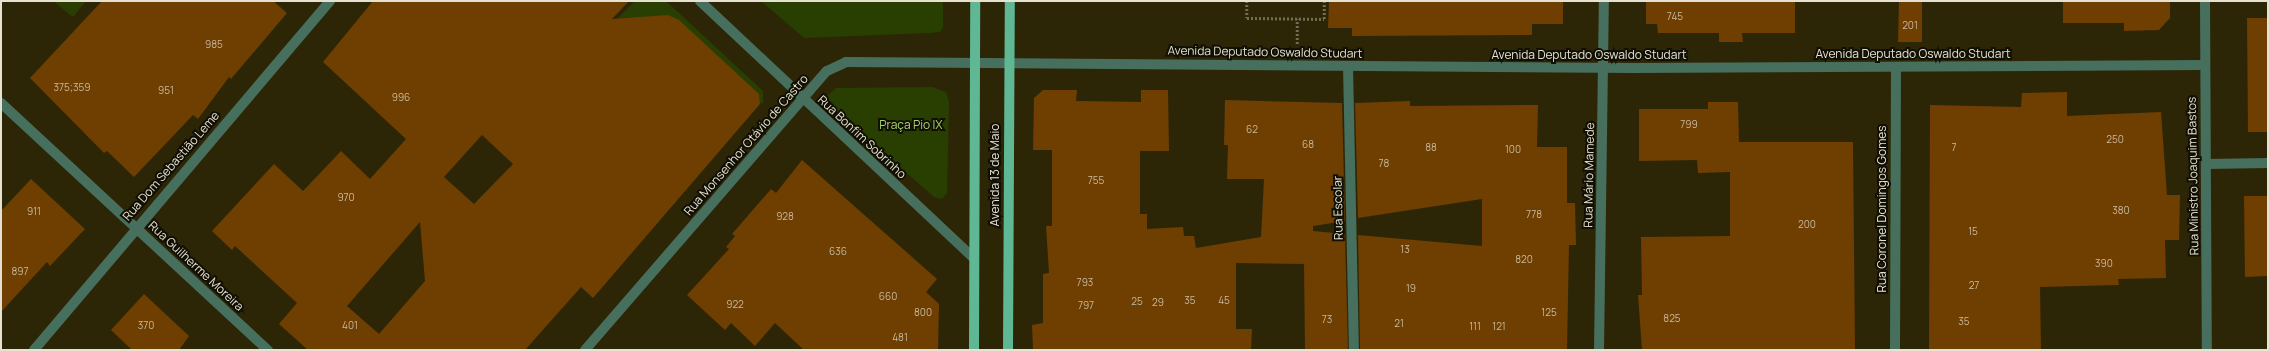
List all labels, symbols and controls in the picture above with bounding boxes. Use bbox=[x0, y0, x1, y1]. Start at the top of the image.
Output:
house number: 745 bbox=[1667, 11, 1683, 23]
house number: 201 bbox=[1902, 20, 1918, 32]
house number: 985 bbox=[205, 39, 223, 51]
street label: Avenida Deputado Oswaldo Studart bbox=[1167, 43, 1363, 61]
street label: Avenida Deputado Oswaldo Studart bbox=[1815, 47, 2011, 61]
street label: Avenida Deputado Oswaldo Studart bbox=[1491, 48, 1687, 62]
street label: Rua Monsenhor Otávio de Castro bbox=[681, 72, 811, 218]
house number: 375;359 bbox=[54, 82, 90, 94]
house number: 951 bbox=[158, 85, 174, 97]
house number: 996 bbox=[392, 92, 410, 104]
street label: Rua Bonfim Sobrinho bbox=[815, 92, 909, 182]
street label: Rua Ministro Joaquim Bastos bbox=[2184, 97, 2202, 255]
street label: Rua Dom Sebastião Leme bbox=[120, 109, 222, 223]
park label: Praça Pio IX bbox=[879, 118, 943, 132]
house number: 799 bbox=[1680, 119, 1698, 131]
street label: Rua Mário Mamede bbox=[1581, 122, 1597, 228]
street label: Avenida 13 de Maio bbox=[988, 124, 1002, 226]
house number: 62 bbox=[1246, 124, 1258, 136]
street label: Rua Coronel Domingos Gomes bbox=[1875, 125, 1889, 293]
house number: 250 bbox=[2106, 134, 2124, 146]
house number: 68 bbox=[1302, 139, 1314, 151]
house number: 88 bbox=[1425, 142, 1437, 154]
house number: 7 bbox=[1951, 142, 1957, 154]
house number: 100 bbox=[1505, 144, 1521, 156]
house number: 78 bbox=[1379, 158, 1389, 170]
house number: 755 bbox=[1088, 175, 1104, 187]
street label: Rua Escolar bbox=[1330, 176, 1346, 240]
house number: 970 bbox=[337, 192, 355, 204]
house number: 380 bbox=[2112, 205, 2130, 217]
house number: 911 bbox=[27, 206, 41, 218]
house number: 778 bbox=[1526, 209, 1542, 221]
house number: 928 bbox=[776, 211, 794, 223]
street label: Rua Guilherme Moreira bbox=[145, 218, 247, 314]
house number: 200 bbox=[1798, 219, 1816, 231]
house number: 15 bbox=[1968, 226, 1978, 238]
house number: 13 bbox=[1400, 244, 1410, 256]
house number: 636 bbox=[829, 246, 847, 258]
house number: 820 bbox=[1515, 254, 1533, 266]
house number: 390 bbox=[2095, 258, 2113, 270]
house number: 897 bbox=[12, 266, 28, 278]
house number: 793 bbox=[1077, 277, 1093, 289]
house number: 27 bbox=[1969, 280, 1979, 292]
house number: 19 bbox=[1406, 283, 1416, 295]
house number: 660 bbox=[879, 291, 897, 303]
house number: 35 bbox=[1184, 295, 1196, 307]
house number: 45 bbox=[1218, 295, 1230, 307]
house number: 25 bbox=[1131, 296, 1143, 308]
house number: 29 bbox=[1152, 297, 1164, 309]
house number: 922 bbox=[726, 299, 744, 311]
house number: 797 bbox=[1078, 300, 1094, 312]
house number: 800 bbox=[914, 307, 932, 319]
house number: 125 bbox=[1541, 307, 1557, 319]
house number: 825 bbox=[1663, 313, 1681, 325]
house number: 73 bbox=[1322, 314, 1332, 326]
house number: 35 bbox=[1958, 316, 1970, 328]
house number: 21 bbox=[1394, 318, 1404, 330]
house number: 370 bbox=[138, 320, 154, 332]
house number: 401 bbox=[342, 320, 358, 332]
house number: 111 bbox=[1469, 321, 1481, 333]
house number: 121 bbox=[1492, 321, 1506, 333]
house number: 481 bbox=[892, 332, 908, 344]

